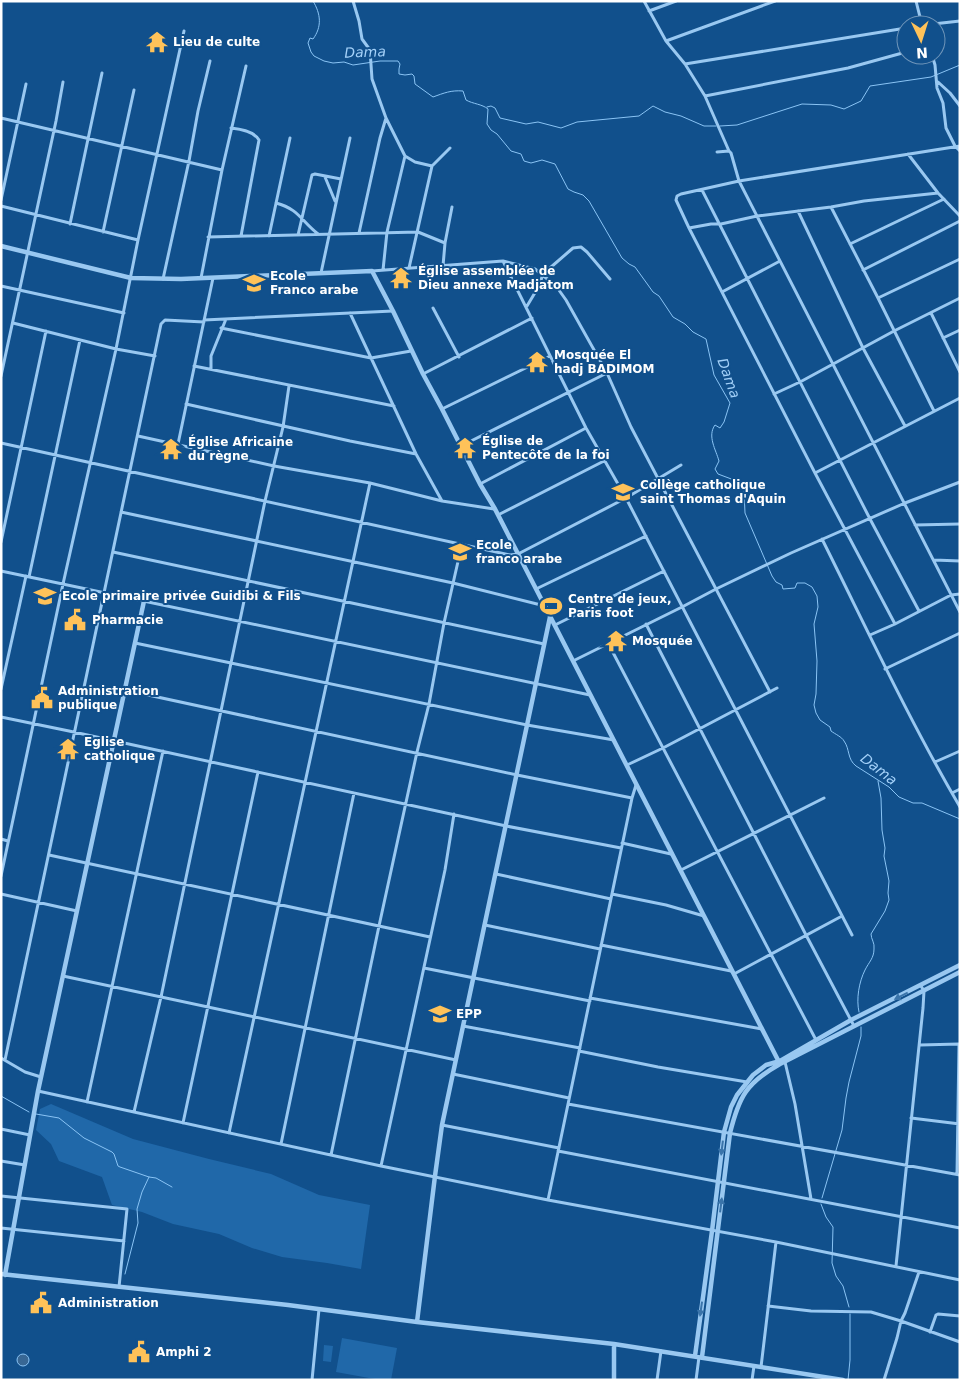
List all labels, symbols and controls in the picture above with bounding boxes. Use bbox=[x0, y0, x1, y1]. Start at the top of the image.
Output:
north arrow bbox=[896, 15, 946, 65]
temple icon: Lieu de culte bbox=[144, 29, 170, 55]
place label: Lieu de culte bbox=[173, 35, 260, 49]
water label: Dama bbox=[344, 43, 386, 61]
text: N bbox=[916, 45, 928, 61]
place label: Église assemblée de Dieu annexe Madjatom bbox=[418, 263, 574, 292]
temple icon: Église assemblée de Dieu annexe Madjatom bbox=[388, 265, 414, 291]
place label: Ecole Franco arabe bbox=[270, 269, 358, 297]
school or university icon: Ecole Franco arabe bbox=[241, 270, 267, 296]
place label: Mosquée El hadj BADIMOM bbox=[554, 348, 654, 376]
temple icon: Mosquée El hadj BADIMOM bbox=[524, 349, 550, 375]
water label: Dama bbox=[714, 356, 744, 400]
place label: Église de Pentecôte de la foi bbox=[482, 433, 610, 462]
place label: Église Africaine du règne bbox=[188, 434, 293, 463]
temple icon: Église de Pentecôte de la foi bbox=[452, 435, 478, 461]
temple icon: Église Africaine du règne bbox=[158, 436, 184, 462]
place label: Collège catholique saint Thomas d'Aquin bbox=[640, 478, 786, 506]
school or university icon: Collège catholique saint Thomas d'Aquin bbox=[610, 479, 636, 505]
place label: Ecole franco arabe bbox=[476, 538, 562, 566]
school or university icon: Ecole franco arabe bbox=[447, 539, 473, 565]
school or university icon: Ecole primaire privée Guidibi & Fils bbox=[32, 583, 58, 609]
place label: Ecole primaire privée Guidibi & Fils bbox=[62, 589, 301, 603]
place label: Centre de jeux, Paris foot bbox=[568, 592, 671, 620]
sports icon: Centre de jeux, Paris foot bbox=[538, 593, 564, 619]
public building icon: Pharmacie bbox=[62, 607, 88, 633]
place label: Pharmacie bbox=[92, 613, 163, 627]
temple icon: Mosquée bbox=[603, 628, 629, 654]
place label: Mosquée bbox=[632, 634, 693, 648]
place label: Administration publique bbox=[58, 684, 159, 712]
public building icon: Administration publique bbox=[29, 685, 55, 711]
place label: Eglise catholique bbox=[84, 735, 155, 763]
temple icon: Eglise catholique bbox=[55, 736, 81, 762]
water label: Dama bbox=[858, 750, 900, 788]
one-way arrow bbox=[894, 992, 908, 1000]
school or university icon: EPP bbox=[427, 1001, 453, 1027]
place label: EPP bbox=[456, 1007, 482, 1021]
one-way arrow bbox=[718, 1140, 726, 1156]
one-way arrow bbox=[718, 1196, 726, 1212]
public building icon: Administration bbox=[28, 1290, 54, 1316]
place label: Administration bbox=[58, 1296, 159, 1310]
one-way arrow bbox=[697, 1302, 705, 1318]
public building icon: Amphi 2 bbox=[126, 1339, 152, 1365]
place label: Amphi 2 bbox=[156, 1345, 212, 1359]

